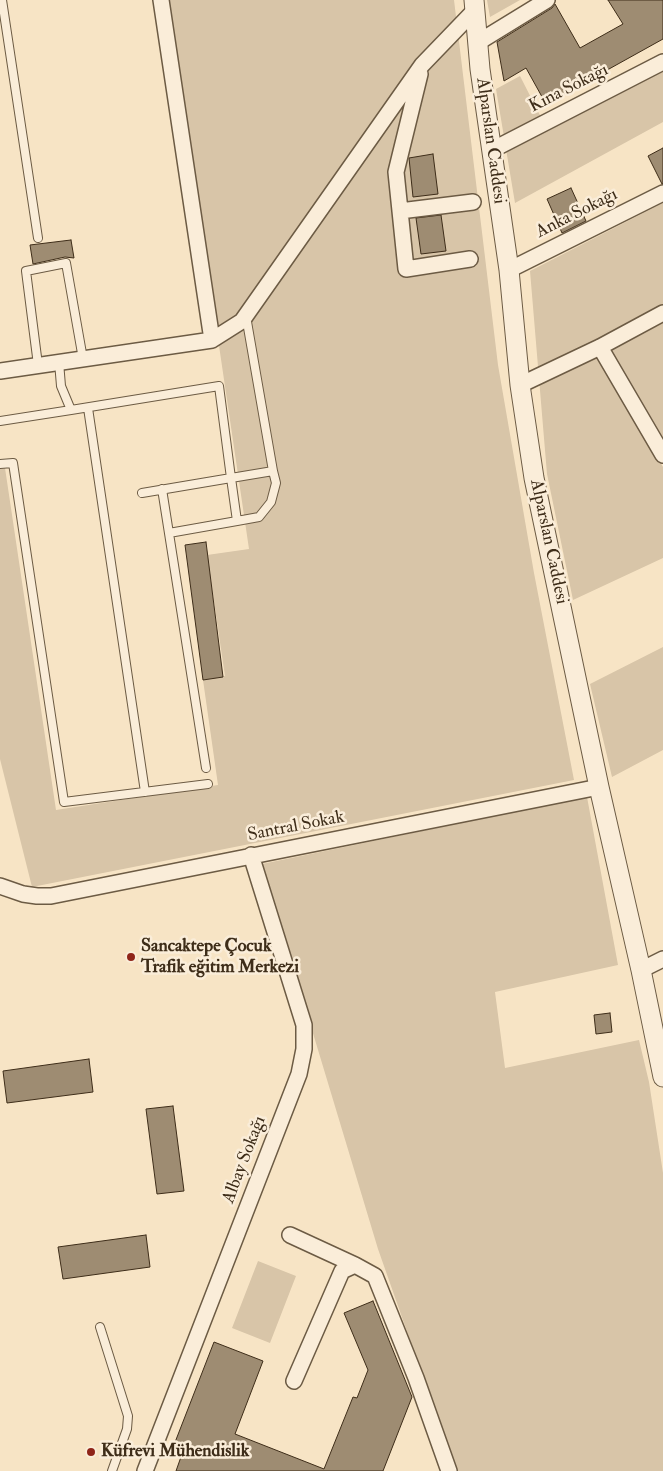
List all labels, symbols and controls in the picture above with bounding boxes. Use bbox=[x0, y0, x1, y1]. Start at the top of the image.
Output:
street label: Kına Sokağı bbox=[526, 60, 612, 118]
street label: Alparslan Caddesi bbox=[470, 77, 510, 205]
street label: Anka Sokağı bbox=[533, 184, 621, 244]
street label: Alparslan Caddesi bbox=[524, 478, 572, 606]
street label: Santral Sokak bbox=[246, 807, 346, 847]
place label: Sancaktepe Çocuk Trafik eğitim Merkezi bbox=[141, 936, 299, 979]
marker: Sancaktepe Çocuk Trafik eğitim Merkezi bbox=[125, 951, 137, 963]
street label: Albay Sokağı bbox=[218, 1113, 272, 1207]
place label: Küfrevi Mühendislik bbox=[101, 1441, 249, 1463]
marker: Küfrevi Mühendislik bbox=[85, 1446, 97, 1458]

